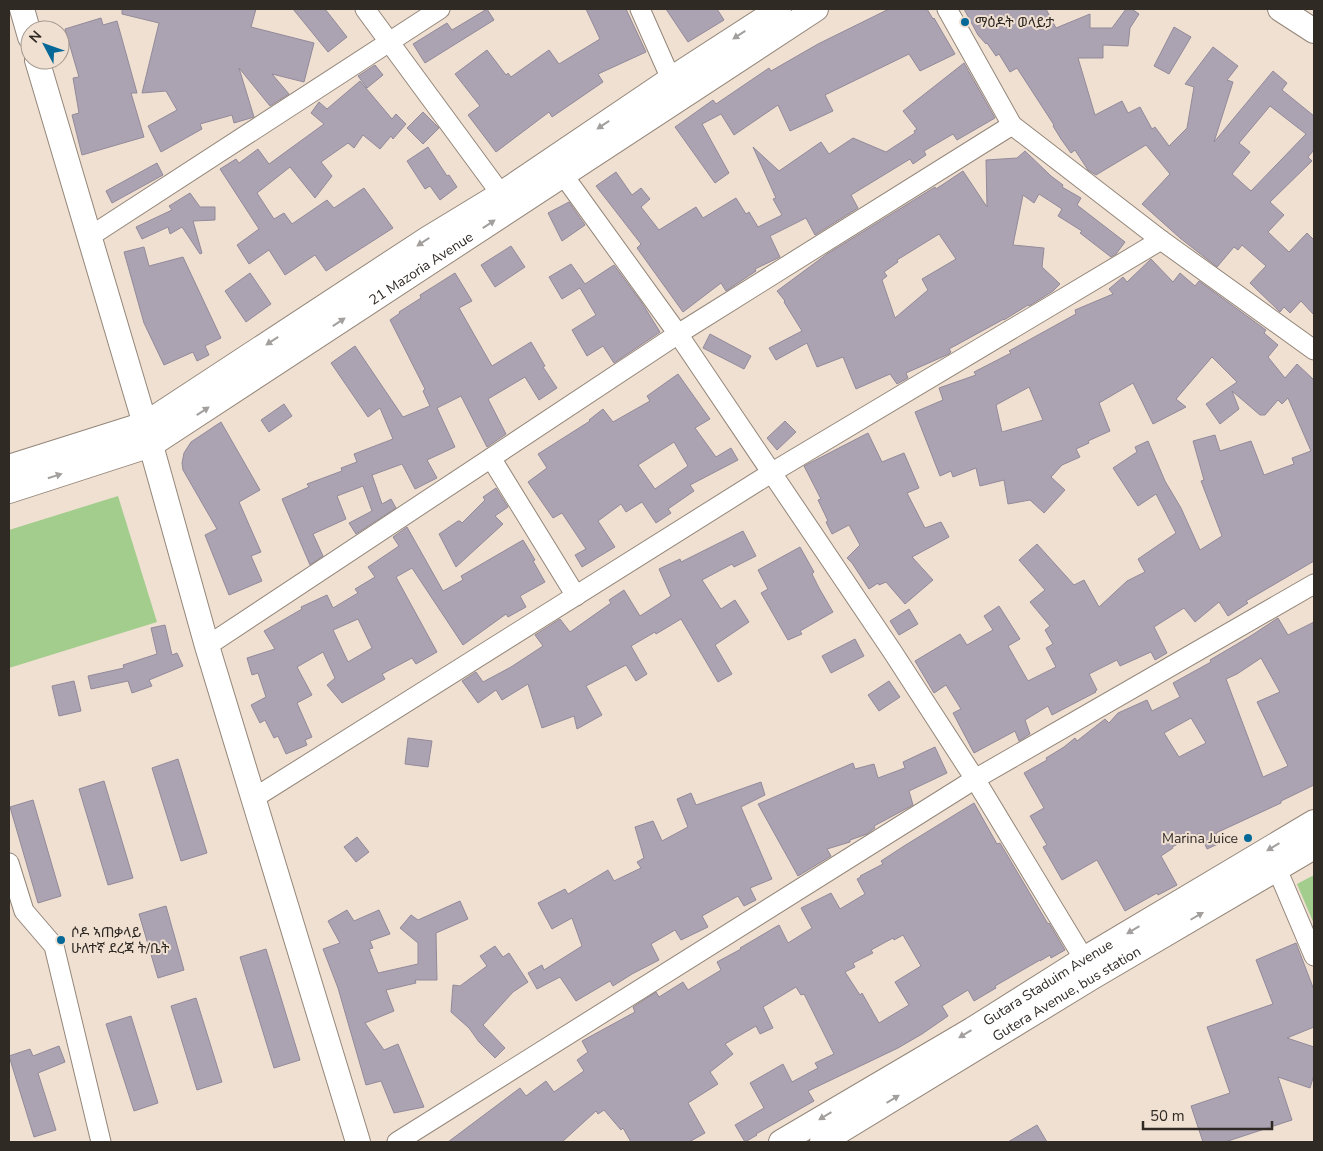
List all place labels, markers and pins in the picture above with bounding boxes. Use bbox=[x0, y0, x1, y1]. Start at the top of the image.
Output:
place label: ማዕዶት ወላይታ bbox=[975, 13, 1054, 32]
marker: ማዕዶት ወላይታ bbox=[959, 16, 971, 28]
place label: Marina Juice bbox=[1162, 829, 1238, 848]
marker: Marina Juice bbox=[1242, 832, 1254, 844]
place label: ሶዶ ኣጠቃላይ ሁለተኛ ደረጃ ት/ቤት bbox=[71, 923, 170, 958]
marker: ሶዶ ኣጠቃላይ ሁለተኛ ደረጃ ት/ቤት bbox=[55, 934, 67, 946]

